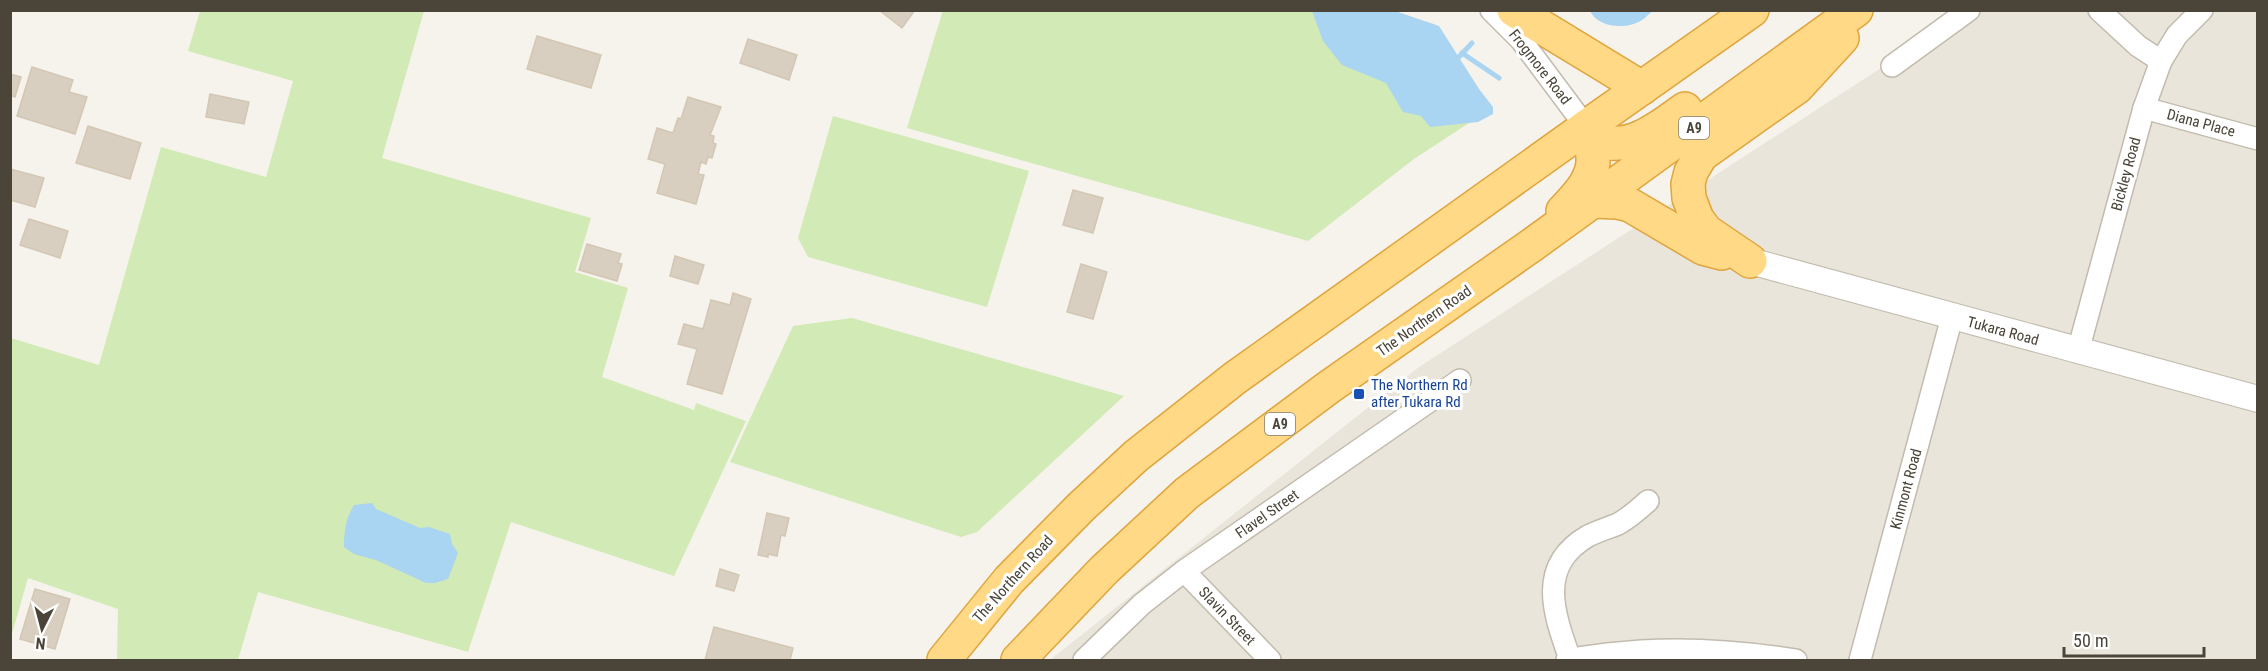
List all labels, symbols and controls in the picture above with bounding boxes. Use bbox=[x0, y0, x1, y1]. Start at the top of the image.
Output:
street label: Frogmore Road bbox=[1505, 26, 1575, 108]
street label: Diana Place bbox=[2165, 105, 2237, 141]
road number: A9 bbox=[1679, 117, 1709, 139]
street label: Bickley Road bbox=[2108, 135, 2144, 213]
street label: The Northern Road bbox=[1373, 282, 1475, 360]
street label: Tukara Road bbox=[1965, 313, 2041, 349]
place label: The Northern Rd after Tukara Rd bbox=[1371, 376, 1468, 411]
marker: The Northern Rd after Tukara Rd bbox=[1352, 387, 1366, 401]
road number: A9 bbox=[1265, 413, 1295, 435]
street label: Kinmont Road bbox=[1887, 447, 1925, 531]
street label: Flavel Street bbox=[1232, 486, 1302, 542]
street label: The Northern Road bbox=[969, 532, 1057, 626]
street label: Slavin Street bbox=[1195, 583, 1259, 649]
north arrow bbox=[12, 599, 72, 659]
scale bar bbox=[2064, 620, 2204, 658]
text: 50 m bbox=[2073, 630, 2108, 651]
text: N bbox=[35, 633, 46, 653]

